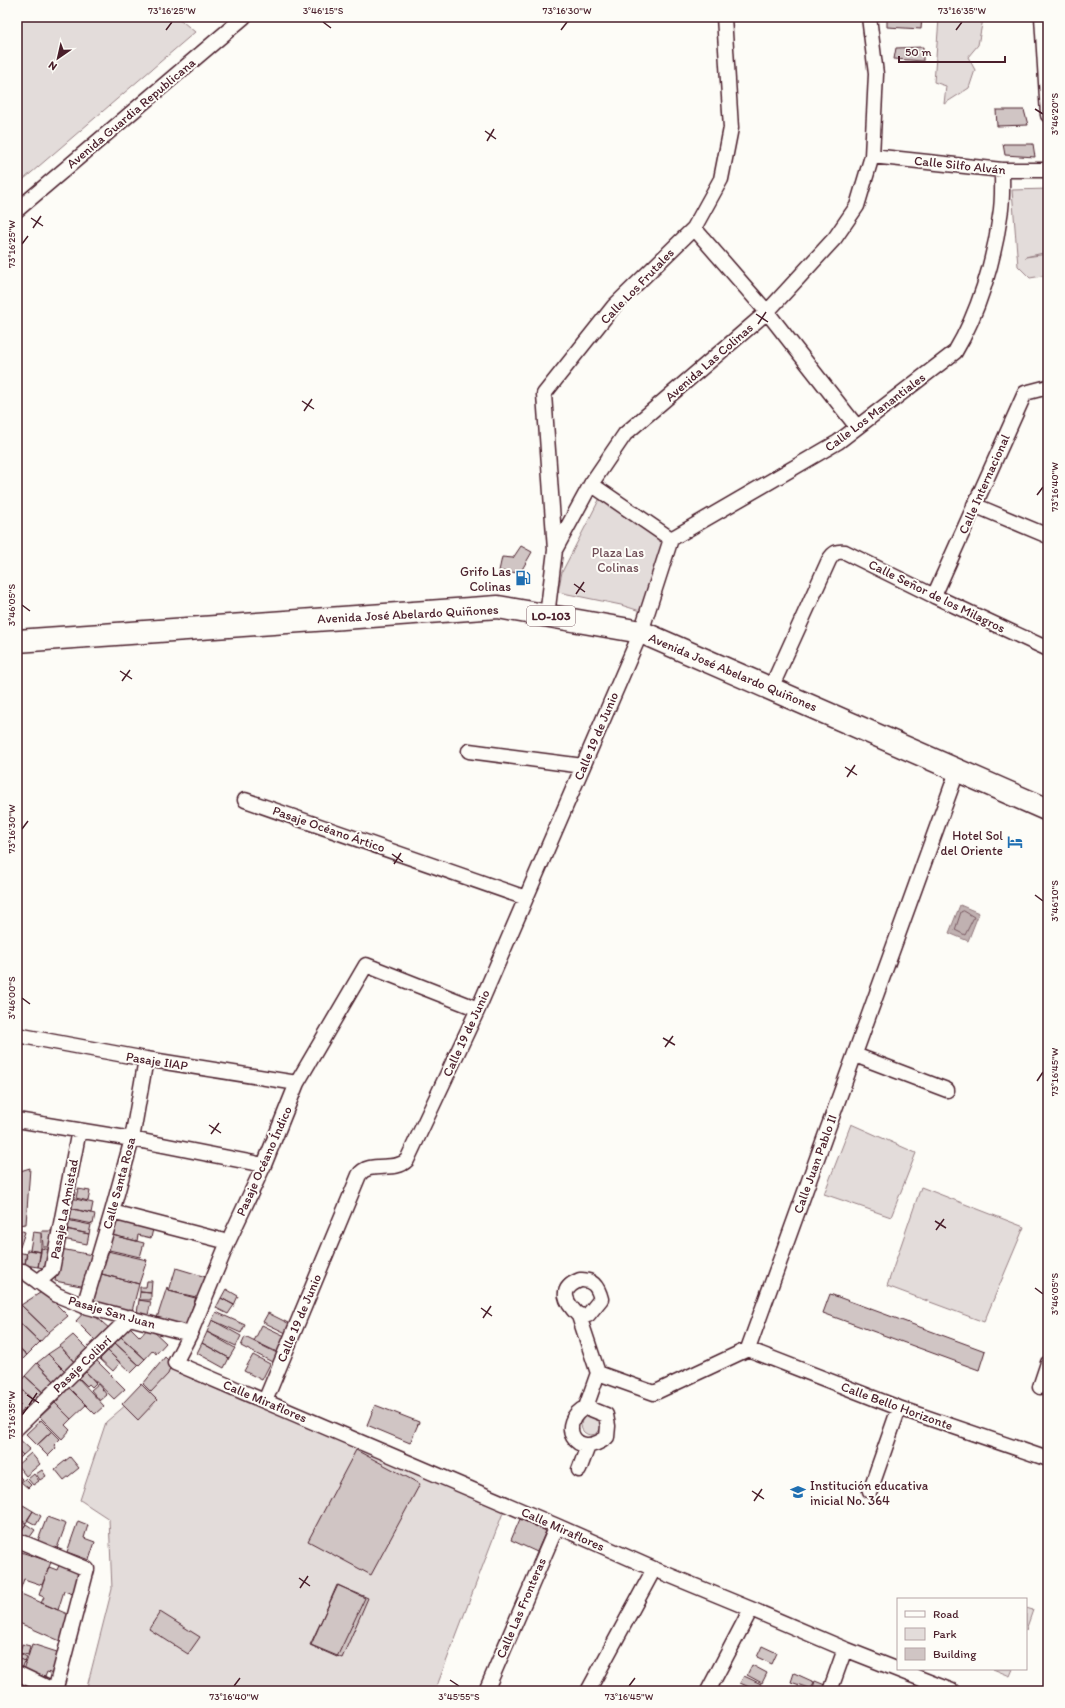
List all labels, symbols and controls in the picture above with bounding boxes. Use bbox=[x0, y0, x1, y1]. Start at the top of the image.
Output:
text: 73°16'25"W bbox=[148, 4, 196, 17]
text: 3°46'15"S bbox=[303, 4, 344, 17]
text: 73°16'30"W bbox=[543, 4, 592, 17]
text: 73°16'35"W bbox=[938, 4, 986, 17]
north arrow bbox=[38, 38, 78, 78]
scale bar bbox=[899, 38, 1005, 64]
text: 50 m bbox=[905, 45, 931, 59]
street label: Avenida Guardia Republicana bbox=[64, 55, 199, 171]
text: N bbox=[46, 58, 59, 73]
text: 3°46'20"S bbox=[1048, 92, 1061, 135]
street label: Calle Silfo Alván bbox=[913, 153, 1007, 177]
text: 73°16'25"W bbox=[5, 220, 18, 268]
street label: Calle Los Frutales bbox=[597, 245, 677, 327]
street label: Avenida Las Colinas bbox=[662, 320, 756, 404]
street label: Calle Los Manantiales bbox=[822, 369, 928, 455]
street label: Calle Internacional bbox=[955, 432, 1013, 536]
text: 73°16'40"W bbox=[1048, 462, 1061, 512]
park label: Plaza Las Colinas bbox=[592, 545, 644, 575]
street label: Calle Señor de los Milagros bbox=[866, 556, 1008, 636]
place label: Grifo Las Colinas bbox=[460, 564, 511, 594]
fuel station icon: Grifo Las Colinas bbox=[514, 569, 532, 587]
text: 3°46'05"S bbox=[5, 584, 18, 626]
street label: Avenida José Abelardo Quiñones bbox=[317, 602, 499, 626]
road number: LO-103 bbox=[527, 606, 575, 626]
street label: Avenida José Abelardo Quiñones bbox=[647, 630, 820, 714]
street label: Calle 19 de Junio bbox=[571, 689, 621, 782]
street label: Pasaje Océano Ártico bbox=[271, 803, 387, 855]
text: 73°16'30"W bbox=[5, 804, 18, 853]
place label: Hotel Sol del Oriente bbox=[940, 828, 1003, 858]
hotel icon: Hotel Sol del Oriente bbox=[1006, 833, 1024, 851]
text: 3°46'10"S bbox=[1048, 880, 1061, 922]
text: 3°46'00"S bbox=[5, 976, 18, 1020]
street label: Calle 19 de Junio bbox=[439, 987, 493, 1079]
text: 73°16'45"W bbox=[1048, 1047, 1061, 1096]
street label: Pasaje IIAP bbox=[125, 1049, 190, 1073]
street label: Pasaje Océano Índico bbox=[233, 1103, 295, 1218]
street label: Calle Juan Pablo II bbox=[790, 1113, 840, 1215]
street label: Calle Santa Rosa bbox=[99, 1135, 139, 1231]
street label: Pasaje La Amistad bbox=[47, 1158, 81, 1260]
street label: Calle 19 de Junio bbox=[274, 1271, 324, 1364]
text: 3°46'05"S bbox=[1048, 1273, 1061, 1315]
street label: Pasaje San Juan bbox=[67, 1292, 158, 1332]
street label: Pasaje Colibrí bbox=[50, 1332, 115, 1396]
street label: Calle Miraflores bbox=[221, 1377, 309, 1425]
street label: Calle Bello Horizonte bbox=[839, 1379, 955, 1433]
text: 73°16'35"W bbox=[5, 1391, 18, 1439]
place label: Institución educativa inicial No. 364 bbox=[810, 1478, 929, 1508]
school or university icon: Institución educativa inicial No. 364 bbox=[789, 1483, 807, 1501]
street label: Calle Miraflores bbox=[519, 1504, 607, 1554]
street label: Calle Las Fronteras bbox=[493, 1555, 549, 1661]
legend bbox=[897, 1598, 1027, 1670]
text: Road bbox=[933, 1607, 959, 1621]
text: Park bbox=[933, 1627, 957, 1641]
text: Building bbox=[933, 1647, 977, 1661]
text: 73°16'40"W bbox=[209, 1690, 259, 1703]
text: 3°45'55"S bbox=[438, 1690, 480, 1703]
text: 73°16'45"W bbox=[605, 1690, 654, 1703]

